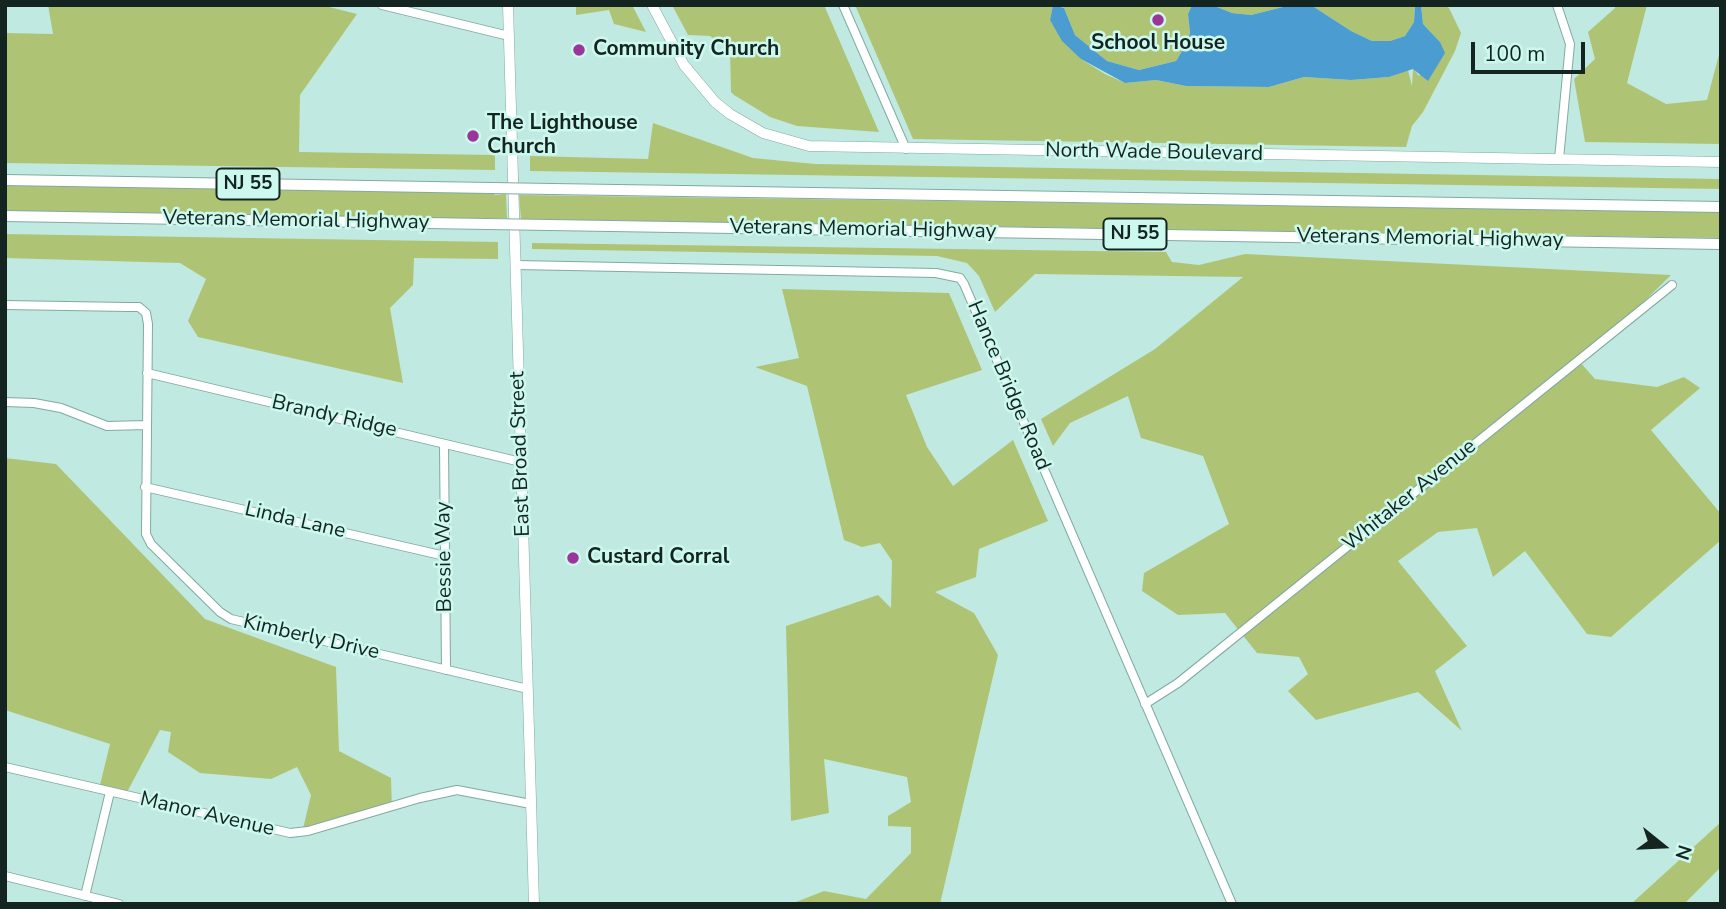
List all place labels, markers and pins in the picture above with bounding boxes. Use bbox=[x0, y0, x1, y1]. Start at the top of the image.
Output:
marker: School House bbox=[1150, 12, 1166, 28]
place label: School House bbox=[1091, 31, 1225, 57]
place label: Community Church bbox=[593, 37, 779, 63]
marker: Community Church bbox=[571, 42, 587, 58]
place label: The Lighthouse Church bbox=[487, 111, 638, 161]
marker: The Lighthouse Church bbox=[465, 128, 481, 144]
place label: Custard Corral bbox=[587, 545, 729, 571]
marker: Custard Corral bbox=[565, 550, 581, 566]

